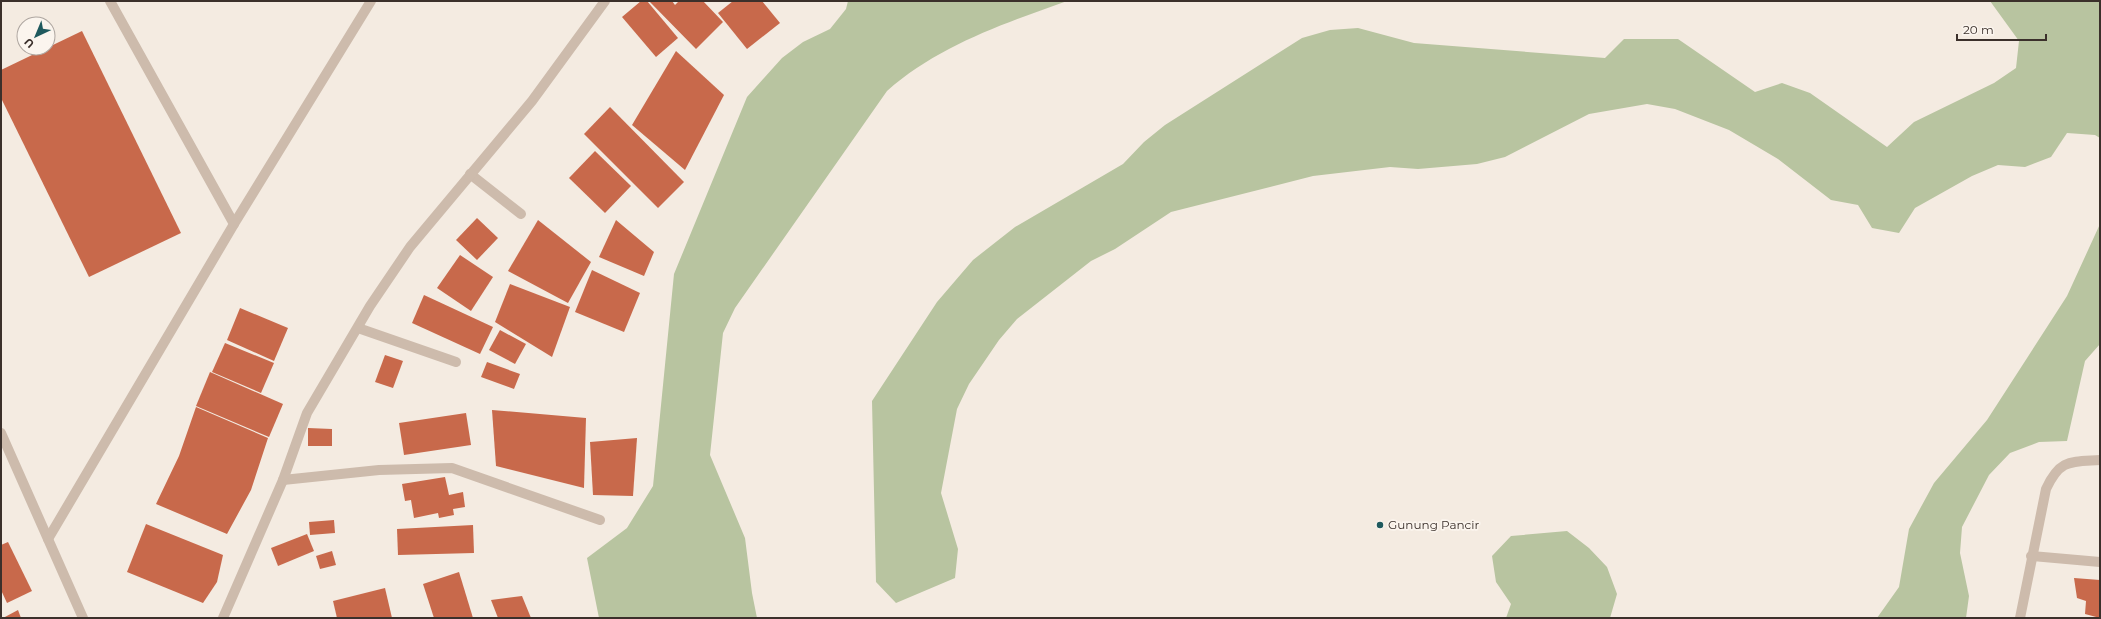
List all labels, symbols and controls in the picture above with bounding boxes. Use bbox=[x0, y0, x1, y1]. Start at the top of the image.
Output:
north arrow bbox=[16, 16, 56, 56]
scale bar bbox=[1957, 16, 2046, 42]
text: 20 m bbox=[1963, 22, 1994, 37]
text: U bbox=[21, 35, 37, 51]
place label: Gunung Pancir bbox=[1388, 517, 1480, 532]
marker: Gunung Pancir bbox=[1375, 520, 1385, 530]

